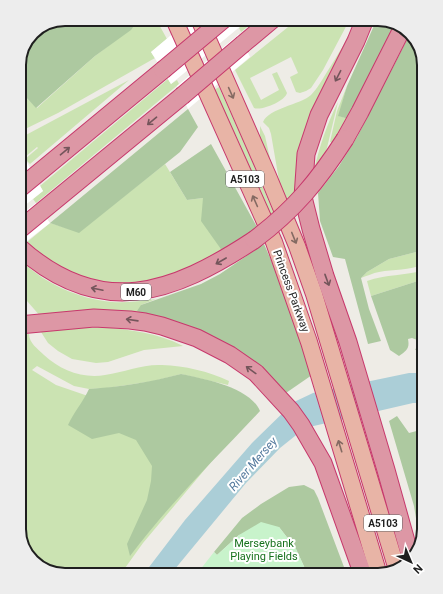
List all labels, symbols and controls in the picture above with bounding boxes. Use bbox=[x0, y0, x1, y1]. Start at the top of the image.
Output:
one-way arrow bbox=[334, 70, 341, 82]
one-way arrow bbox=[228, 87, 236, 99]
one-way arrow bbox=[146, 116, 157, 125]
one-way arrow bbox=[59, 147, 70, 156]
road number: A5103 bbox=[226, 171, 264, 187]
one-way arrow bbox=[251, 195, 258, 207]
one-way arrow bbox=[290, 232, 298, 244]
street label: Princess Parkway bbox=[270, 248, 312, 335]
one-way arrow bbox=[215, 257, 227, 265]
one-way arrow bbox=[323, 273, 331, 285]
road number: M60 bbox=[121, 284, 151, 300]
one-way arrow bbox=[91, 285, 104, 293]
one-way arrow bbox=[126, 317, 139, 324]
one-way arrow bbox=[246, 366, 257, 374]
water label: River Mersey bbox=[226, 434, 280, 494]
one-way arrow bbox=[336, 440, 343, 453]
road number: A5103 bbox=[364, 515, 402, 531]
park label: Merseybank Playing Fields bbox=[230, 537, 298, 563]
north arrow bbox=[391, 542, 431, 582]
text: N bbox=[410, 561, 425, 576]

